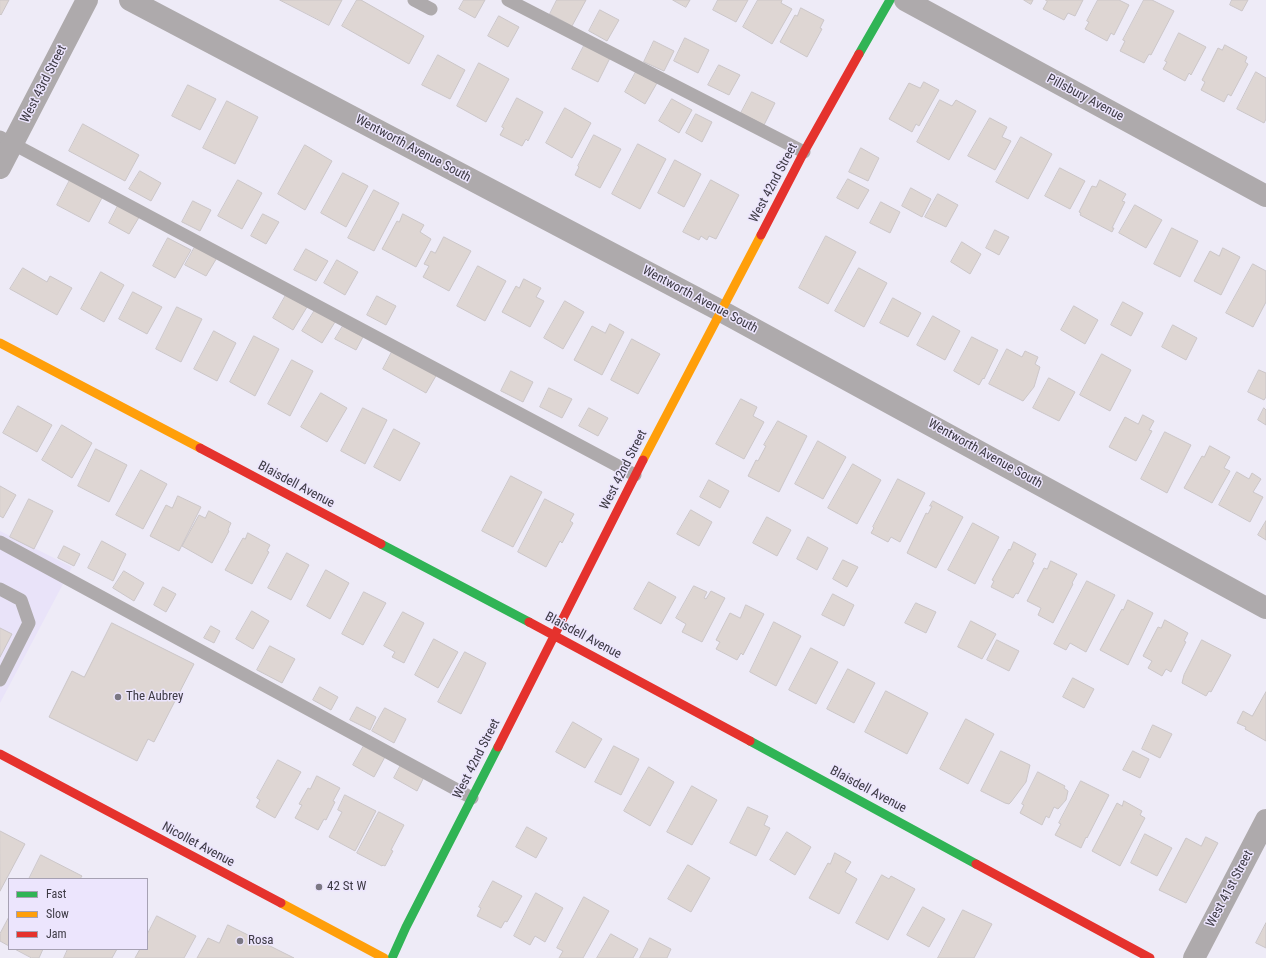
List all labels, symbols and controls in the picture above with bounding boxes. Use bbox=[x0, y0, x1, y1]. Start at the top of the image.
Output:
street label: West 43rd Street bbox=[18, 43, 70, 125]
street label: Pillsbury Avenue bbox=[1044, 71, 1126, 125]
street label: Wentworth Avenue South bbox=[353, 112, 473, 186]
street label: West 42nd Street bbox=[747, 141, 801, 225]
street label: Wentworth Avenue South bbox=[640, 263, 760, 337]
street label: Wentworth Avenue South bbox=[925, 416, 1045, 492]
street label: West 42nd Street bbox=[597, 427, 651, 513]
street label: Blaisdell Avenue bbox=[255, 458, 337, 512]
street label: Blaisdell Avenue bbox=[542, 609, 624, 663]
place label: The Aubrey bbox=[126, 689, 184, 705]
marker: The Aubrey bbox=[113, 692, 123, 702]
street label: West 42nd Street bbox=[450, 716, 504, 802]
street label: Blaisdell Avenue bbox=[827, 763, 909, 817]
street label: Nicollet Avenue bbox=[159, 819, 237, 871]
street label: West 41st Street bbox=[1203, 848, 1257, 930]
legend bbox=[8, 878, 148, 950]
place label: 42 St W bbox=[327, 879, 366, 895]
marker: 42 St W bbox=[314, 882, 324, 892]
text: Fast bbox=[46, 887, 66, 901]
text: Slow bbox=[46, 907, 69, 921]
text: Jam bbox=[46, 927, 67, 941]
place label: Rosa bbox=[248, 933, 274, 949]
marker: Rosa bbox=[235, 936, 245, 946]

